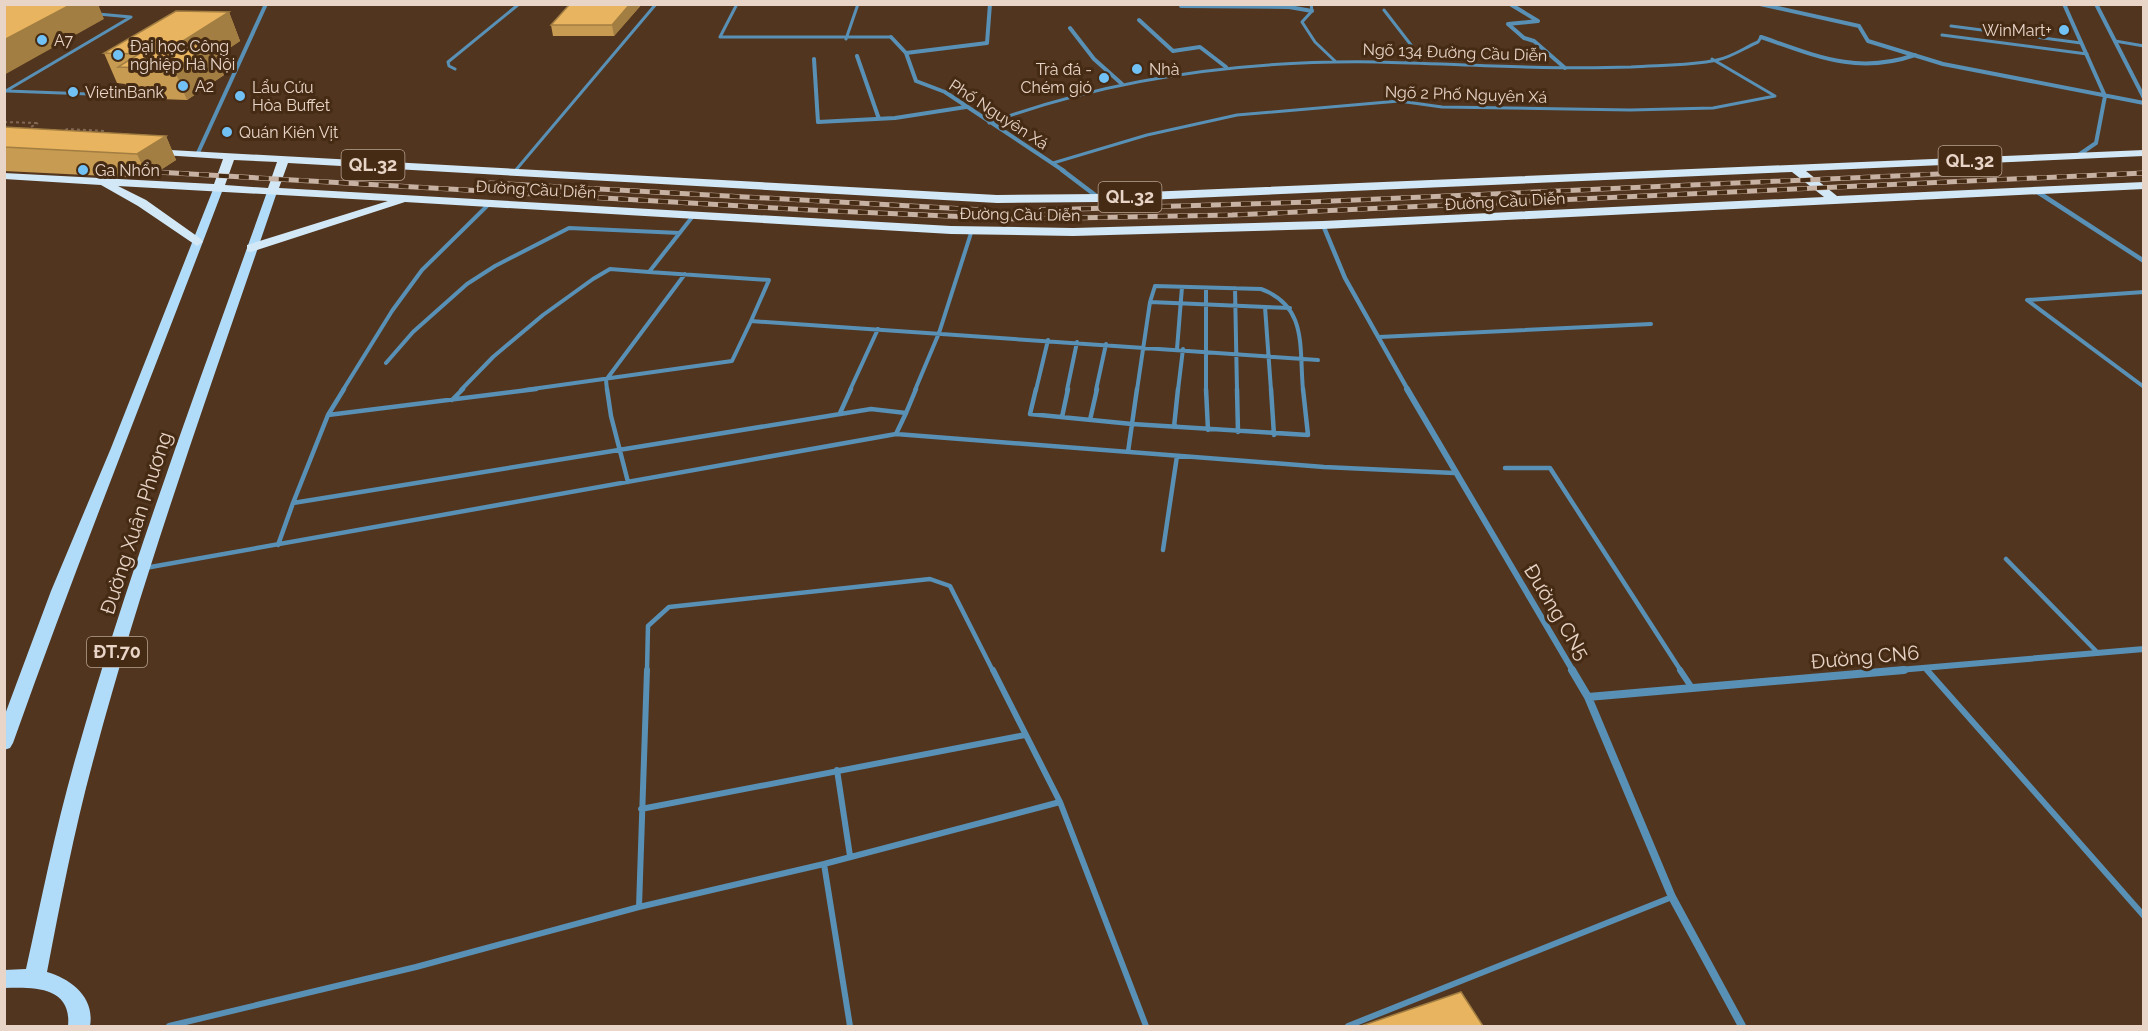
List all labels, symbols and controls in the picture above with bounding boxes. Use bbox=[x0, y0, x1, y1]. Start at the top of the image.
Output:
place label: WinMart+ bbox=[1982, 21, 2052, 40]
marker: WinMart+ bbox=[2057, 23, 2071, 37]
place label: A7 bbox=[54, 31, 73, 50]
marker: A7 bbox=[35, 33, 49, 47]
place label: Đại học Công nghiệp Hà Nội bbox=[130, 37, 235, 74]
street label: Ngõ 134 Đường Cầu Diễn bbox=[1362, 40, 1548, 65]
marker: Đại học Công nghiệp Hà Nội bbox=[111, 48, 125, 62]
place label: Trà đá - Chém gió bbox=[1021, 60, 1092, 97]
place label: Nhà bbox=[1149, 60, 1179, 79]
marker: Nhà bbox=[1130, 62, 1144, 76]
marker: Trà đá - Chém gió bbox=[1097, 71, 1111, 85]
street label: Phố Nguyên Xá bbox=[946, 75, 1052, 154]
place label: A2 bbox=[195, 77, 214, 96]
place label: Lẩu Cứu Hỏa Buffet bbox=[252, 78, 331, 115]
marker: A2 bbox=[176, 79, 190, 93]
street label: Ngõ 2 Phố Nguyên Xá bbox=[1384, 82, 1547, 107]
place label: VietinBank bbox=[85, 83, 165, 102]
marker: VietinBank bbox=[66, 85, 80, 99]
marker: Lẩu Cứu Hỏa Buffet bbox=[233, 89, 247, 103]
place label: Quán Kiên Vịt bbox=[239, 123, 339, 142]
marker: Quán Kiên Vịt bbox=[220, 125, 234, 139]
road number: QL.32 bbox=[1938, 146, 2002, 176]
road number: QL.32 bbox=[342, 150, 404, 180]
place label: Ga Nhổn bbox=[95, 161, 160, 180]
marker: Ga Nhổn bbox=[76, 163, 90, 177]
street label: Đường Cầu Diễn bbox=[475, 177, 597, 202]
road number: QL.32 bbox=[1098, 182, 1162, 212]
street label: Đường Cầu Diễn bbox=[1444, 189, 1566, 214]
street label: Đường Cầu Diễn bbox=[959, 204, 1081, 225]
street label: Đường Xuân Phương bbox=[95, 429, 177, 617]
street label: Đường CN5 bbox=[1519, 560, 1595, 664]
road number: ĐT.70 bbox=[87, 637, 147, 667]
street label: Đường CN6 bbox=[1810, 640, 1920, 674]

